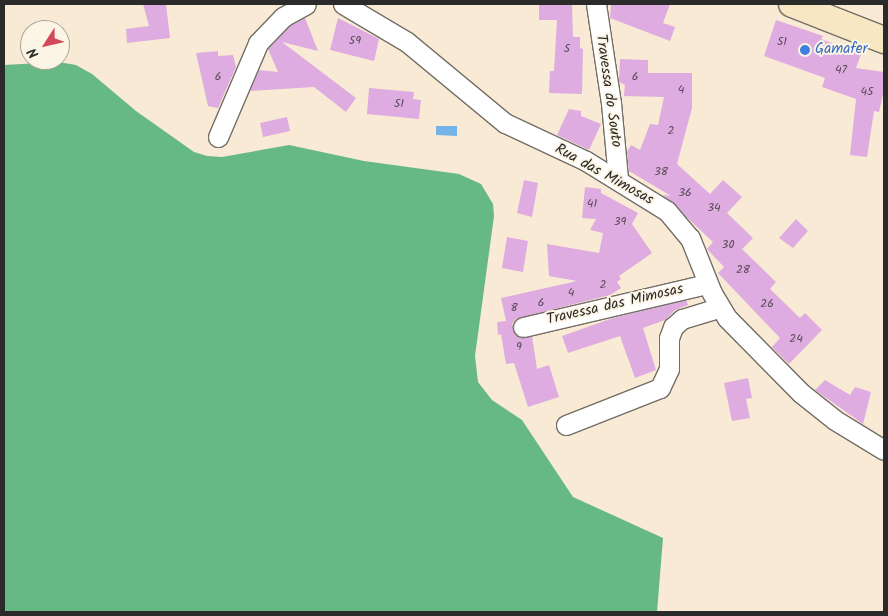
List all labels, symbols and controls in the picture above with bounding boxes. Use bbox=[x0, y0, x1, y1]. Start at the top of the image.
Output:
north arrow bbox=[20, 20, 70, 70]
street label: Travessa do Souto bbox=[591, 33, 625, 149]
house number: 59 bbox=[349, 34, 361, 48]
house number: 51 bbox=[777, 35, 787, 49]
place label: Gamafer bbox=[815, 41, 868, 59]
house number: 5 bbox=[564, 42, 570, 56]
text: N bbox=[22, 43, 45, 63]
marker: Gamafer bbox=[799, 44, 811, 56]
house number: 47 bbox=[835, 63, 847, 77]
house number: 6 bbox=[215, 70, 221, 84]
house number: 6 bbox=[632, 70, 638, 84]
house number: 4 bbox=[678, 83, 684, 97]
house number: 45 bbox=[860, 85, 874, 99]
house number: 51 bbox=[394, 97, 404, 111]
house number: 2 bbox=[668, 124, 674, 138]
street label: Rua das Mimosas bbox=[552, 140, 656, 210]
house number: 38 bbox=[654, 165, 668, 179]
house number: 36 bbox=[678, 186, 692, 200]
house number: 41 bbox=[587, 197, 597, 211]
house number: 34 bbox=[707, 201, 721, 215]
house number: 39 bbox=[614, 215, 626, 229]
house number: 30 bbox=[722, 238, 734, 252]
house number: 28 bbox=[736, 263, 750, 277]
house number: 2 bbox=[600, 278, 606, 292]
street label: Travessa das Mimosas bbox=[545, 281, 685, 329]
house number: 4 bbox=[568, 286, 574, 300]
house number: 6 bbox=[538, 296, 544, 310]
house number: 26 bbox=[760, 297, 774, 311]
house number: 8 bbox=[510, 301, 518, 315]
house number: 24 bbox=[789, 332, 803, 346]
house number: 9 bbox=[516, 340, 522, 354]

